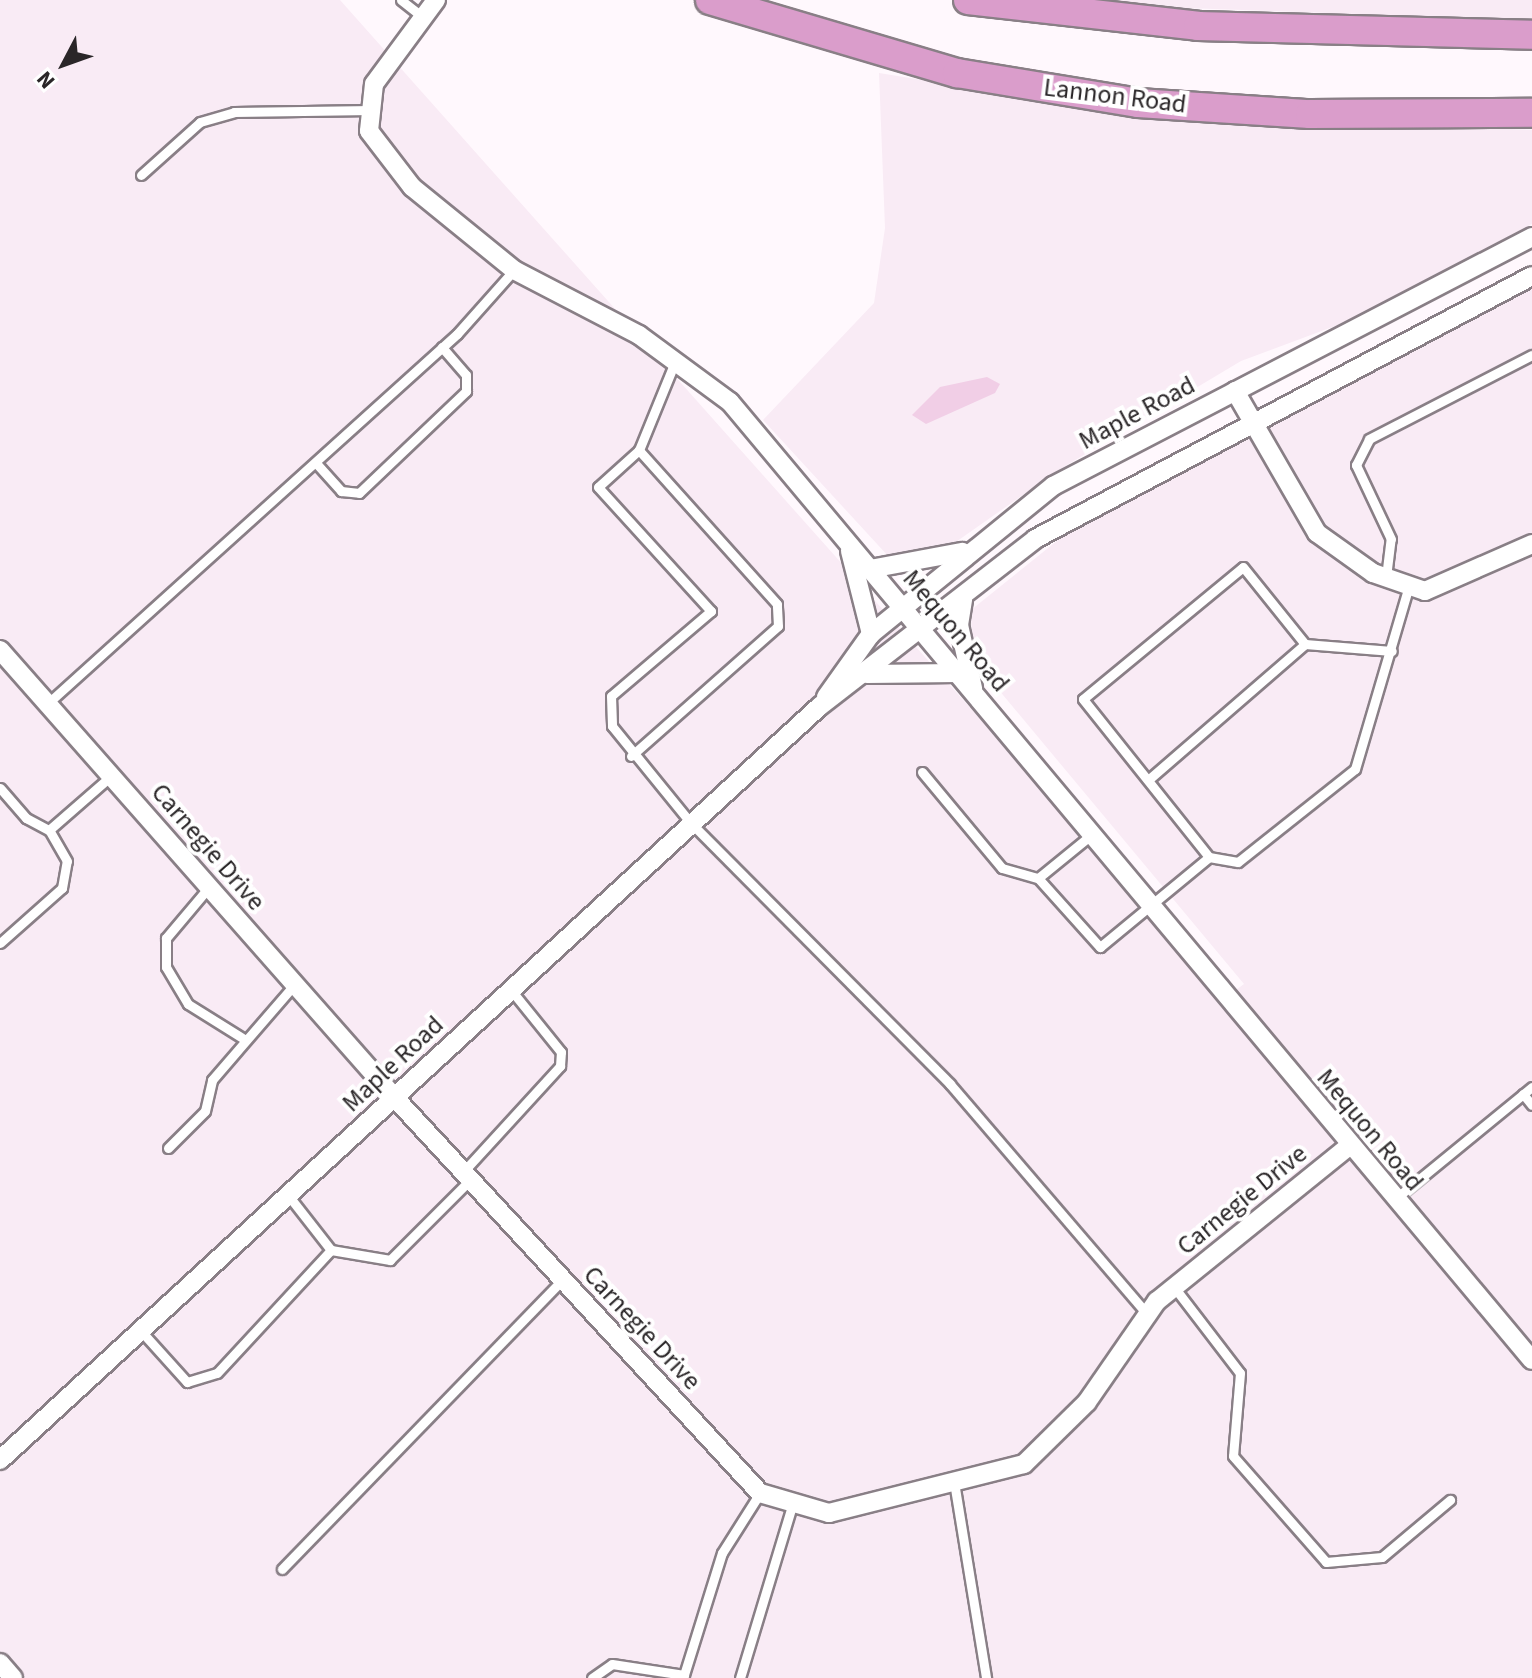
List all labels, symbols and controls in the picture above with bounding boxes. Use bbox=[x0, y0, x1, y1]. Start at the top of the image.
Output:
north arrow bbox=[24, 24, 104, 104]
text: N bbox=[29, 64, 63, 96]
street label: Lannon Road bbox=[1042, 72, 1188, 120]
street label: Maple Road bbox=[1074, 369, 1200, 457]
street label: Mequon Road bbox=[896, 564, 1016, 698]
street label: Carnegie Drive bbox=[144, 777, 272, 917]
street label: Maple Road bbox=[336, 1009, 450, 1119]
street label: Mequon Road bbox=[1310, 1063, 1430, 1197]
street label: Carnegie Drive bbox=[1171, 1138, 1313, 1262]
street label: Carnegie Drive bbox=[577, 1260, 707, 1396]

